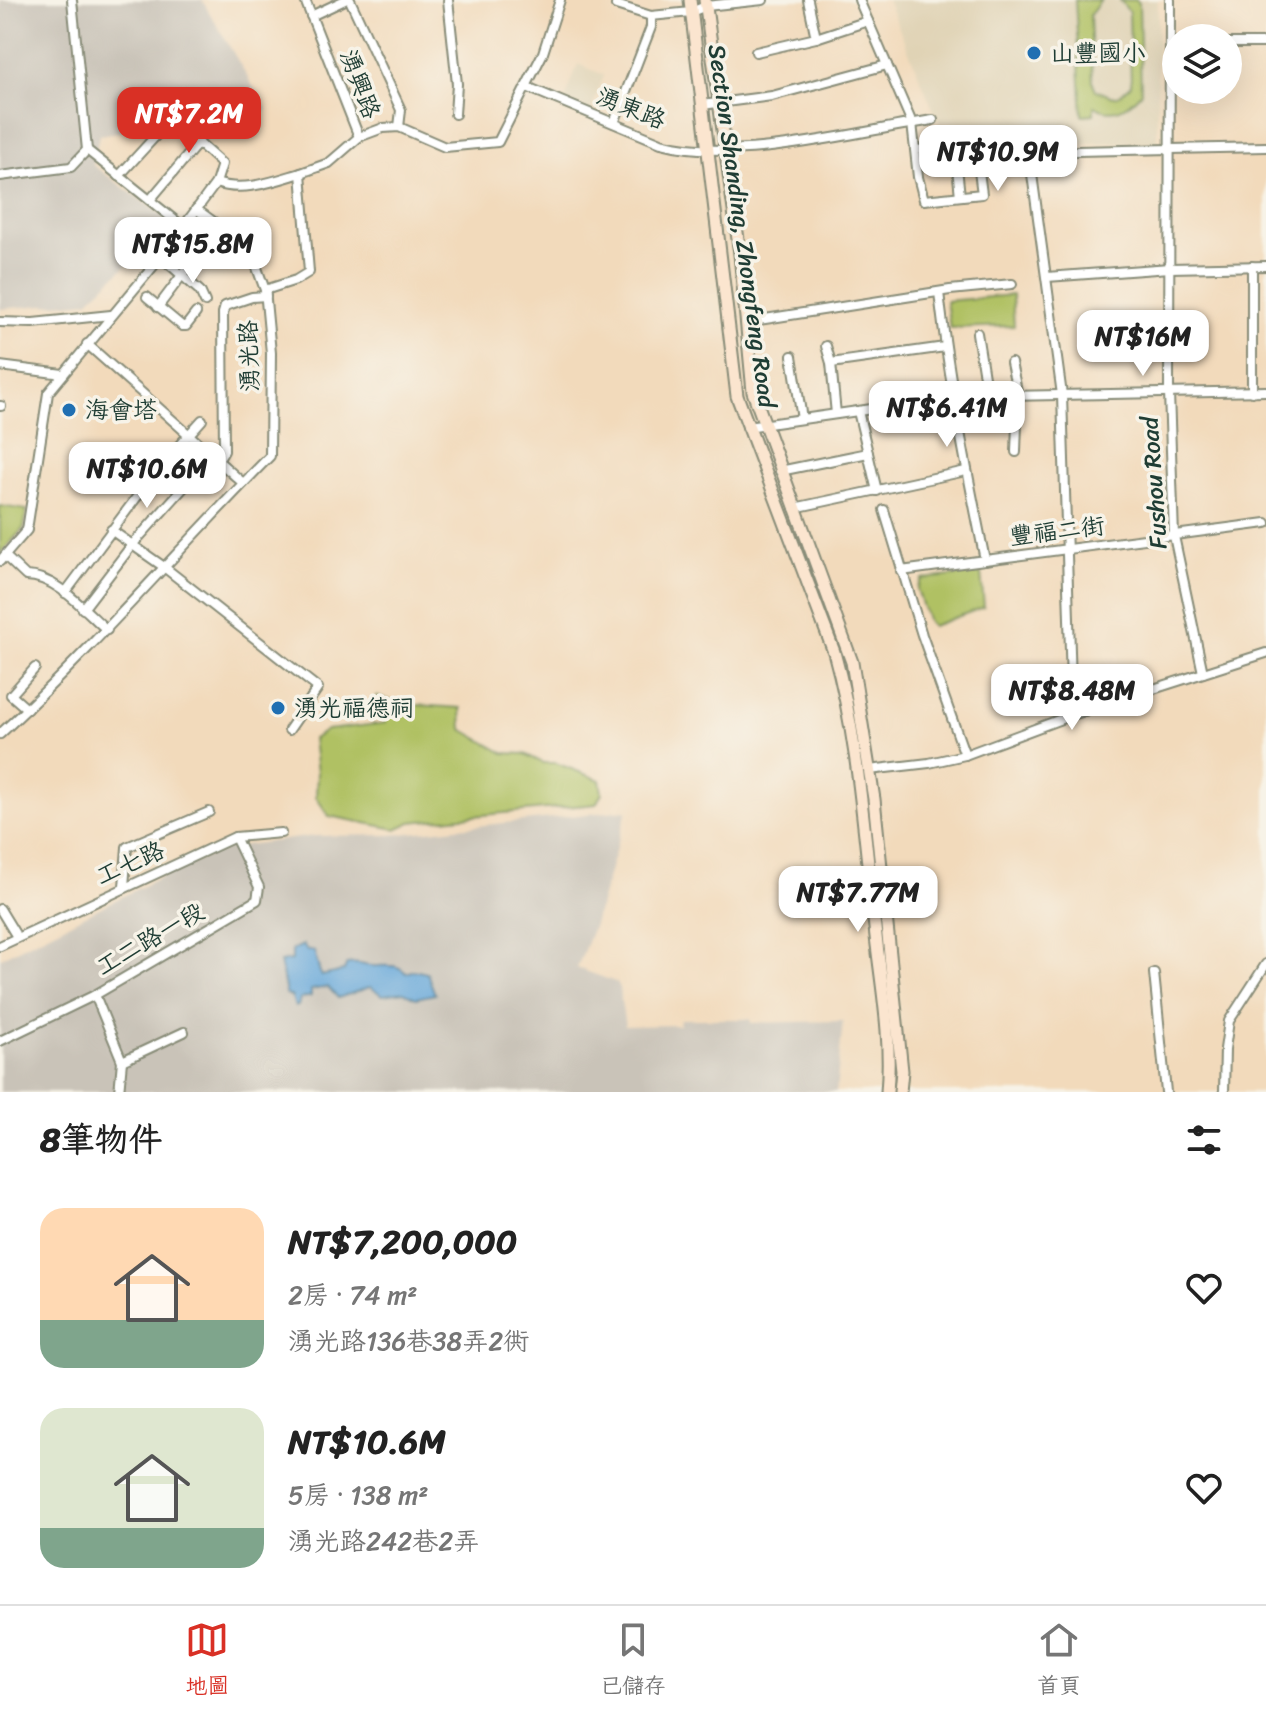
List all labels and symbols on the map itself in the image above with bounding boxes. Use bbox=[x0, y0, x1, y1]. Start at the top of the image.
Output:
place label: 山豐國小 bbox=[1050, 32, 1146, 74]
street label: Section Shanding, Zhongfeng Road bbox=[696, 42, 788, 412]
street label: 湧興路 bbox=[327, 43, 393, 125]
marker: 山豐國小 bbox=[1025, 44, 1043, 62]
street label: 湧東路 bbox=[590, 75, 672, 141]
pin: NT$7.2M bbox=[115, 87, 263, 155]
pin: NT$10.9M bbox=[915, 125, 1081, 193]
pin: NT$15.8M bbox=[110, 217, 276, 285]
pin: NT$16M bbox=[1078, 310, 1208, 378]
street label: 湧光路 bbox=[227, 319, 271, 393]
pin: NT$6.41M bbox=[864, 381, 1030, 449]
place label: 海會塔 bbox=[85, 389, 157, 431]
marker: 海會塔 bbox=[60, 401, 78, 419]
street label: Fushou Road bbox=[1128, 413, 1180, 550]
pin: NT$10.6M bbox=[64, 442, 230, 510]
street label: 豐福二街 bbox=[1007, 504, 1107, 558]
pin: NT$8.48M bbox=[989, 664, 1155, 732]
place label: 湧光福德祠 bbox=[294, 687, 414, 729]
marker: 湧光福德祠 bbox=[269, 699, 287, 717]
street label: 工七路 bbox=[89, 829, 171, 897]
pin: NT$7.77M bbox=[775, 866, 941, 934]
street label: 工二路一段 bbox=[88, 891, 212, 987]

